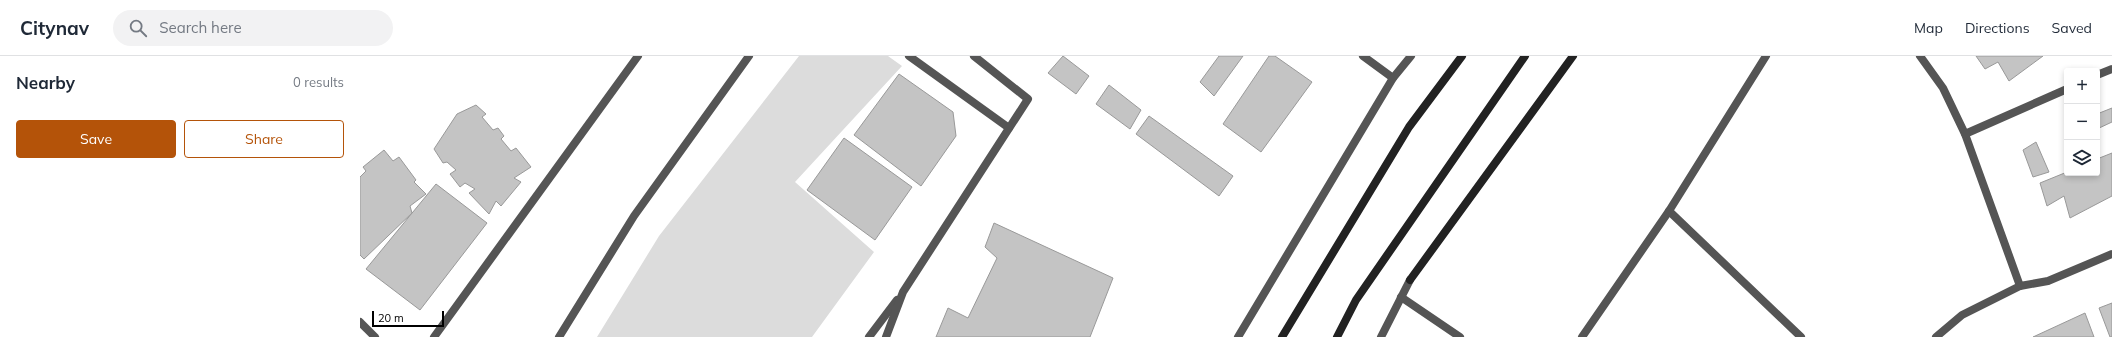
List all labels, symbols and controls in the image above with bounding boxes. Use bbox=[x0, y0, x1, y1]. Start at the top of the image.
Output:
search box bbox=[113, 10, 393, 46]
text: Citynav bbox=[20, 16, 89, 40]
icon: search bbox=[127, 17, 149, 39]
text: Search here bbox=[159, 18, 242, 37]
text: Map bbox=[1914, 19, 1943, 37]
text: Directions bbox=[1965, 19, 2030, 37]
text: Saved bbox=[2052, 19, 2092, 37]
map controls bbox=[2064, 68, 2100, 176]
button: + bbox=[2064, 68, 2100, 104]
text: Nearby bbox=[16, 72, 75, 93]
text: 0 results bbox=[293, 74, 344, 90]
button: − bbox=[2064, 104, 2100, 140]
button: Save bbox=[16, 120, 176, 158]
button: Share bbox=[184, 120, 344, 158]
button: layers bbox=[2064, 140, 2100, 176]
scale bar bbox=[372, 309, 444, 328]
text: 20 m bbox=[378, 311, 404, 325]

